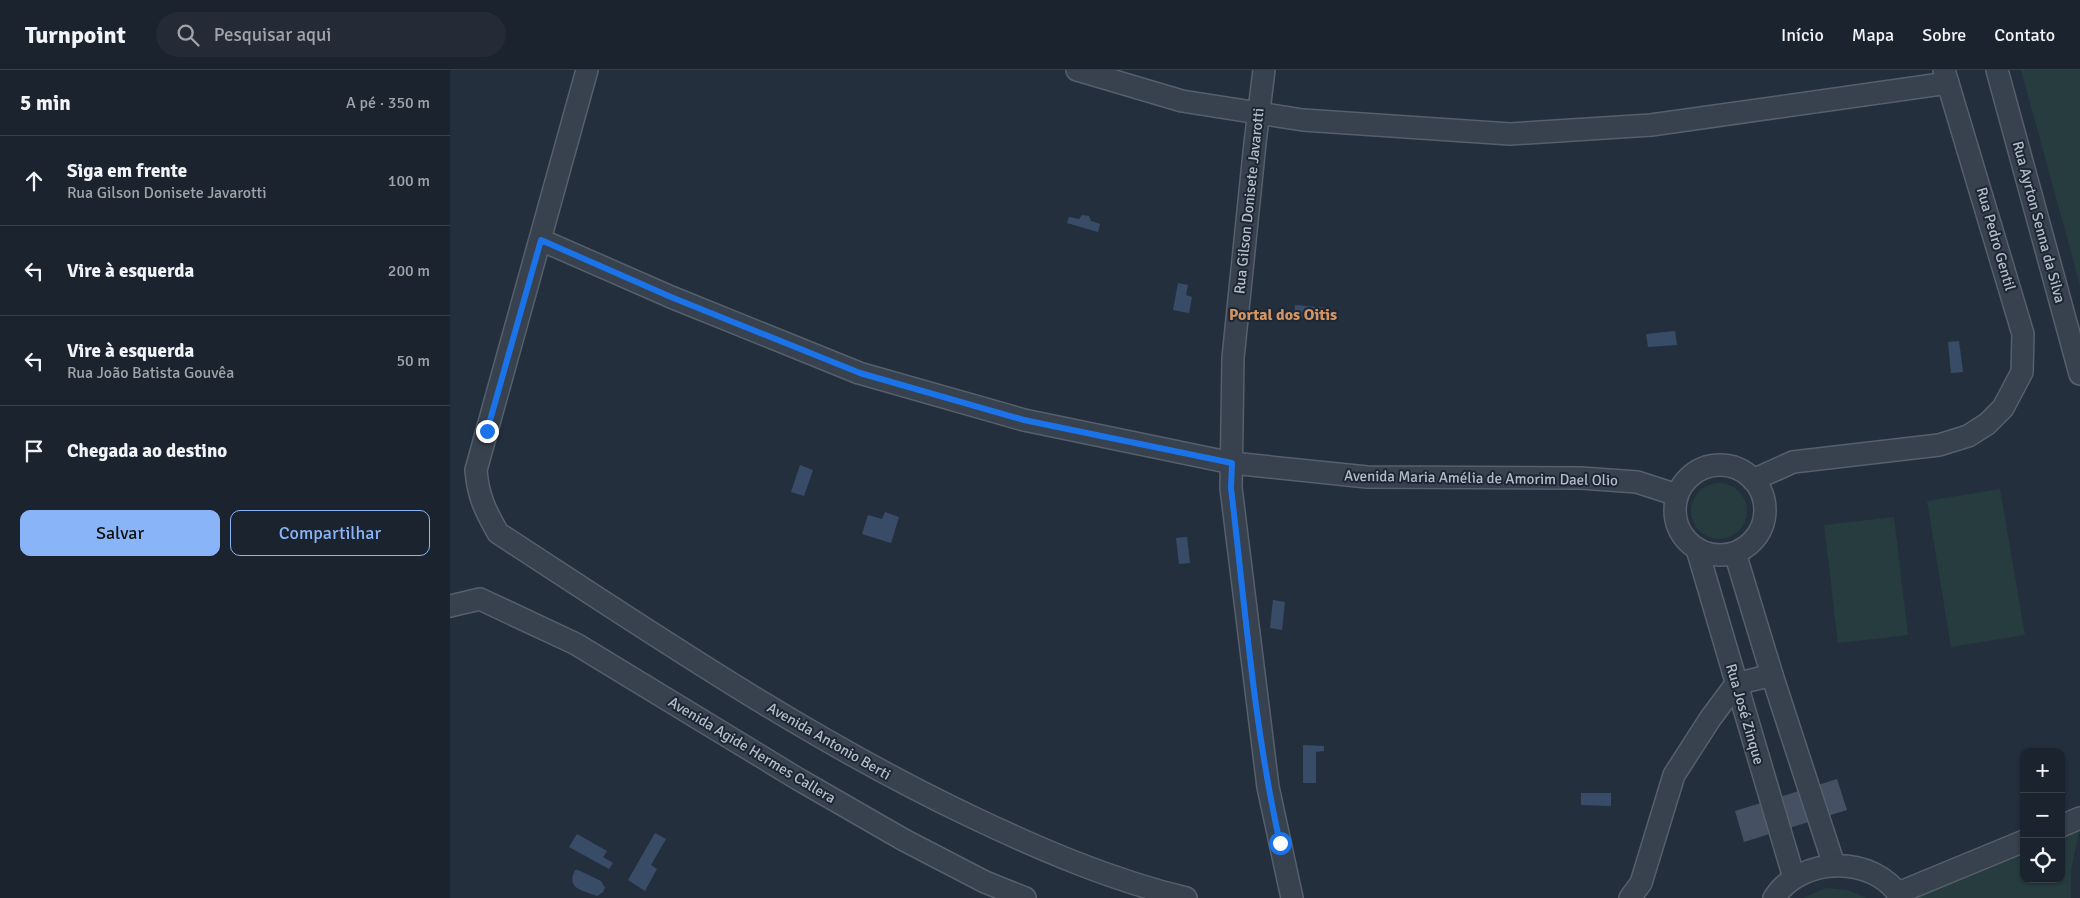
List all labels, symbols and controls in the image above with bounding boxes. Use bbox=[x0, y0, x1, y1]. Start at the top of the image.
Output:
search box bbox=[156, 12, 506, 57]
text: Turnpoint bbox=[25, 20, 126, 50]
icon: search bbox=[174, 21, 202, 49]
text: Pesquisar aqui bbox=[214, 23, 331, 47]
text: Início bbox=[1781, 24, 1824, 46]
text: Mapa bbox=[1852, 24, 1894, 46]
text: Sobre bbox=[1922, 24, 1966, 46]
text: Contato bbox=[1994, 24, 2055, 46]
text: 5 min bbox=[20, 90, 71, 116]
text: A pé · 350 m bbox=[346, 93, 430, 113]
street label: Rua Gilson Donisete Javarotti bbox=[1230, 107, 1268, 295]
street label: Rua Ayrton Senna da Silva bbox=[2009, 139, 2069, 305]
text: Siga em frente bbox=[67, 159, 187, 183]
icon: ahead bbox=[20, 167, 48, 195]
text: 100 m bbox=[388, 171, 430, 191]
text: Rua Gilson Donisete Javarotti bbox=[67, 183, 267, 203]
street label: Rua Pedro Gentil bbox=[1973, 185, 2019, 293]
icon: left bbox=[20, 257, 48, 285]
text: Vire à esquerda bbox=[67, 259, 194, 283]
text: 200 m bbox=[388, 261, 430, 281]
district label: Portal dos Oitis bbox=[1229, 305, 1337, 325]
text: Vire à esquerda bbox=[67, 339, 194, 363]
icon: left bbox=[20, 347, 48, 375]
text: 50 m bbox=[396, 351, 430, 371]
text: Rua João Batista Gouvêa bbox=[67, 363, 234, 383]
route end bbox=[476, 420, 499, 443]
icon: arrive bbox=[20, 437, 48, 465]
text: Chegada ao destino bbox=[67, 439, 227, 463]
street label: Avenida Maria Amélia de Amorim Dael Olio bbox=[1344, 467, 1618, 489]
button: Salvar bbox=[20, 510, 220, 556]
button: Compartilhar bbox=[230, 510, 430, 556]
street label: Rua José Zinque bbox=[1722, 662, 1768, 766]
street label: Avenida Agide Hermes Callera bbox=[665, 693, 839, 807]
street label: Avenida Antonio Berti bbox=[764, 698, 894, 784]
map controls bbox=[2020, 748, 2065, 883]
button: + bbox=[2020, 748, 2065, 793]
button: − bbox=[2020, 793, 2065, 838]
route start bbox=[1269, 832, 1292, 855]
button: locate bbox=[2020, 838, 2065, 883]

